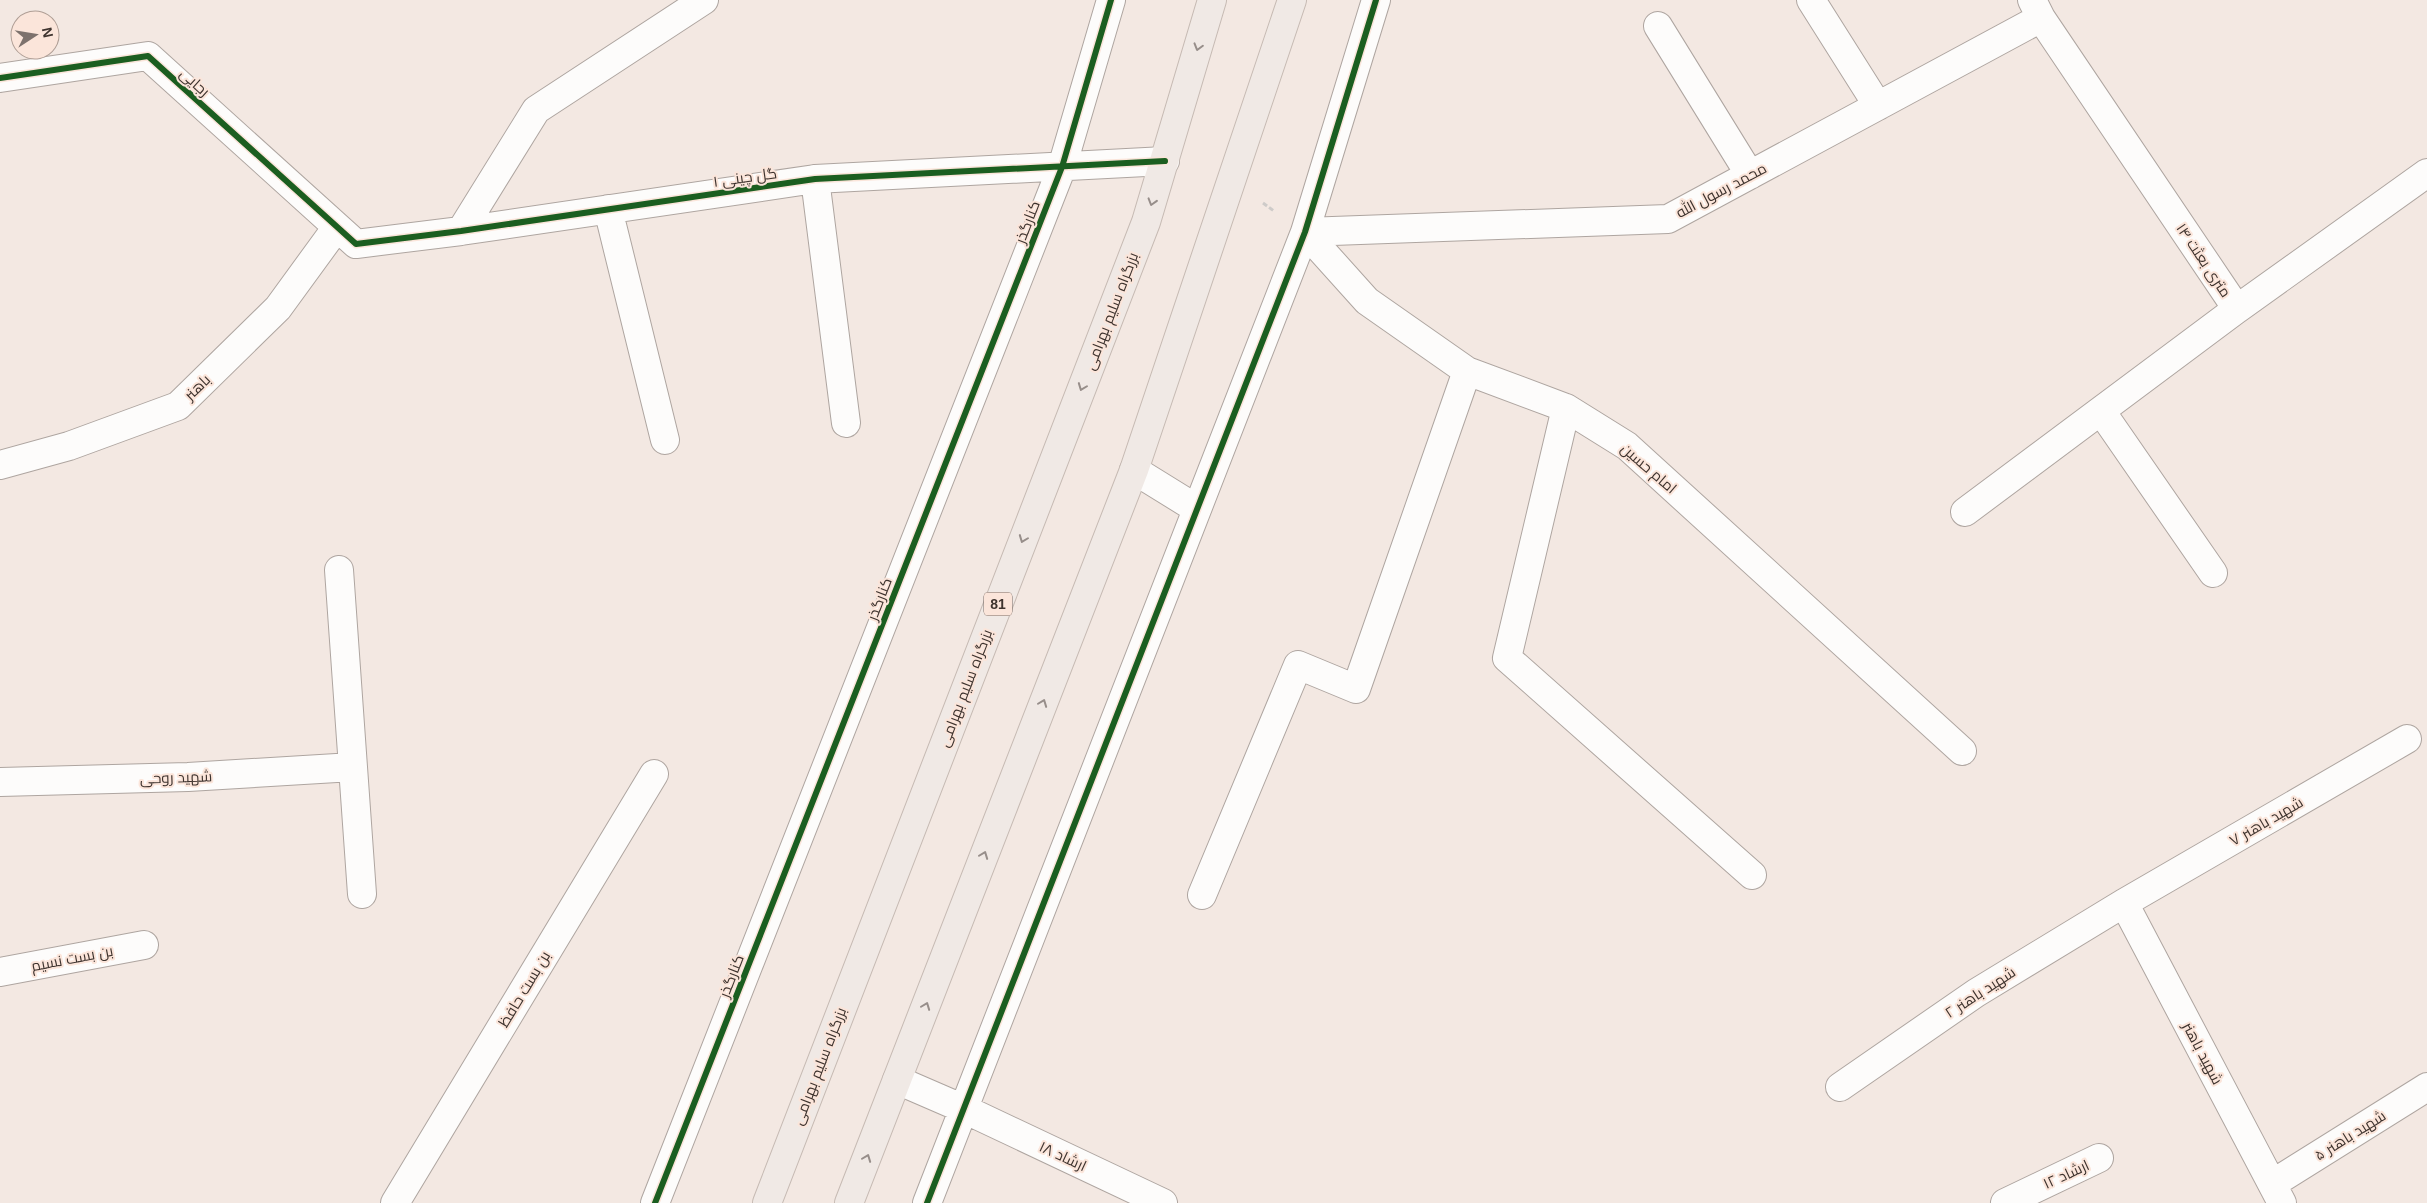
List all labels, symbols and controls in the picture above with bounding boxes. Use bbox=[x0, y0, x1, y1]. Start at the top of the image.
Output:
north arrow bbox=[10, 10, 60, 60]
text: N bbox=[39, 26, 57, 39]
one-way arrow bbox=[1194, 42, 1204, 50]
street label: رجایی bbox=[175, 64, 213, 101]
street label: محمد رسول الله bbox=[1672, 158, 1770, 222]
street label: گل چینی ۱ bbox=[712, 164, 778, 192]
street label: کنارگذر bbox=[1011, 198, 1044, 247]
one-way arrow bbox=[1147, 198, 1157, 206]
street label: ۱۴ متری بعثت bbox=[2171, 220, 2235, 301]
street label: بزرگراه سلیم بهرامی bbox=[1081, 250, 1143, 373]
street label: باهنر bbox=[180, 371, 214, 405]
one-way arrow bbox=[1078, 382, 1088, 391]
street label: امام حسین bbox=[1617, 439, 1680, 498]
one-way arrow bbox=[1019, 534, 1029, 543]
street label: کنارگذر bbox=[863, 575, 896, 624]
road number: 81 bbox=[984, 592, 1012, 616]
street label: بزرگراه سلیم بهرامی bbox=[935, 627, 997, 750]
one-way arrow bbox=[1037, 699, 1047, 708]
street label: شهید روحی bbox=[139, 767, 213, 789]
street label: شهید باهنر ۷ bbox=[2226, 793, 2307, 851]
one-way arrow bbox=[978, 851, 988, 859]
street label: بن بست نسیم bbox=[30, 942, 115, 976]
street label: بن بست حافظ bbox=[495, 948, 555, 1031]
street label: کنارگذر bbox=[715, 952, 748, 1001]
street label: شهید باهنر ۲ bbox=[1942, 963, 2019, 1023]
one-way arrow bbox=[919, 1002, 930, 1011]
street label: بزرگراه سلیم بهرامی bbox=[789, 1005, 851, 1128]
street label: شهید باهنر bbox=[2177, 1018, 2227, 1088]
street label: شهید باهنر ۵ bbox=[2311, 1106, 2390, 1165]
street label: ارشاد ۱۸ bbox=[1036, 1138, 1089, 1175]
one-way arrow bbox=[861, 1154, 871, 1162]
street label: ارشاد ۱۲ bbox=[2040, 1156, 2092, 1193]

